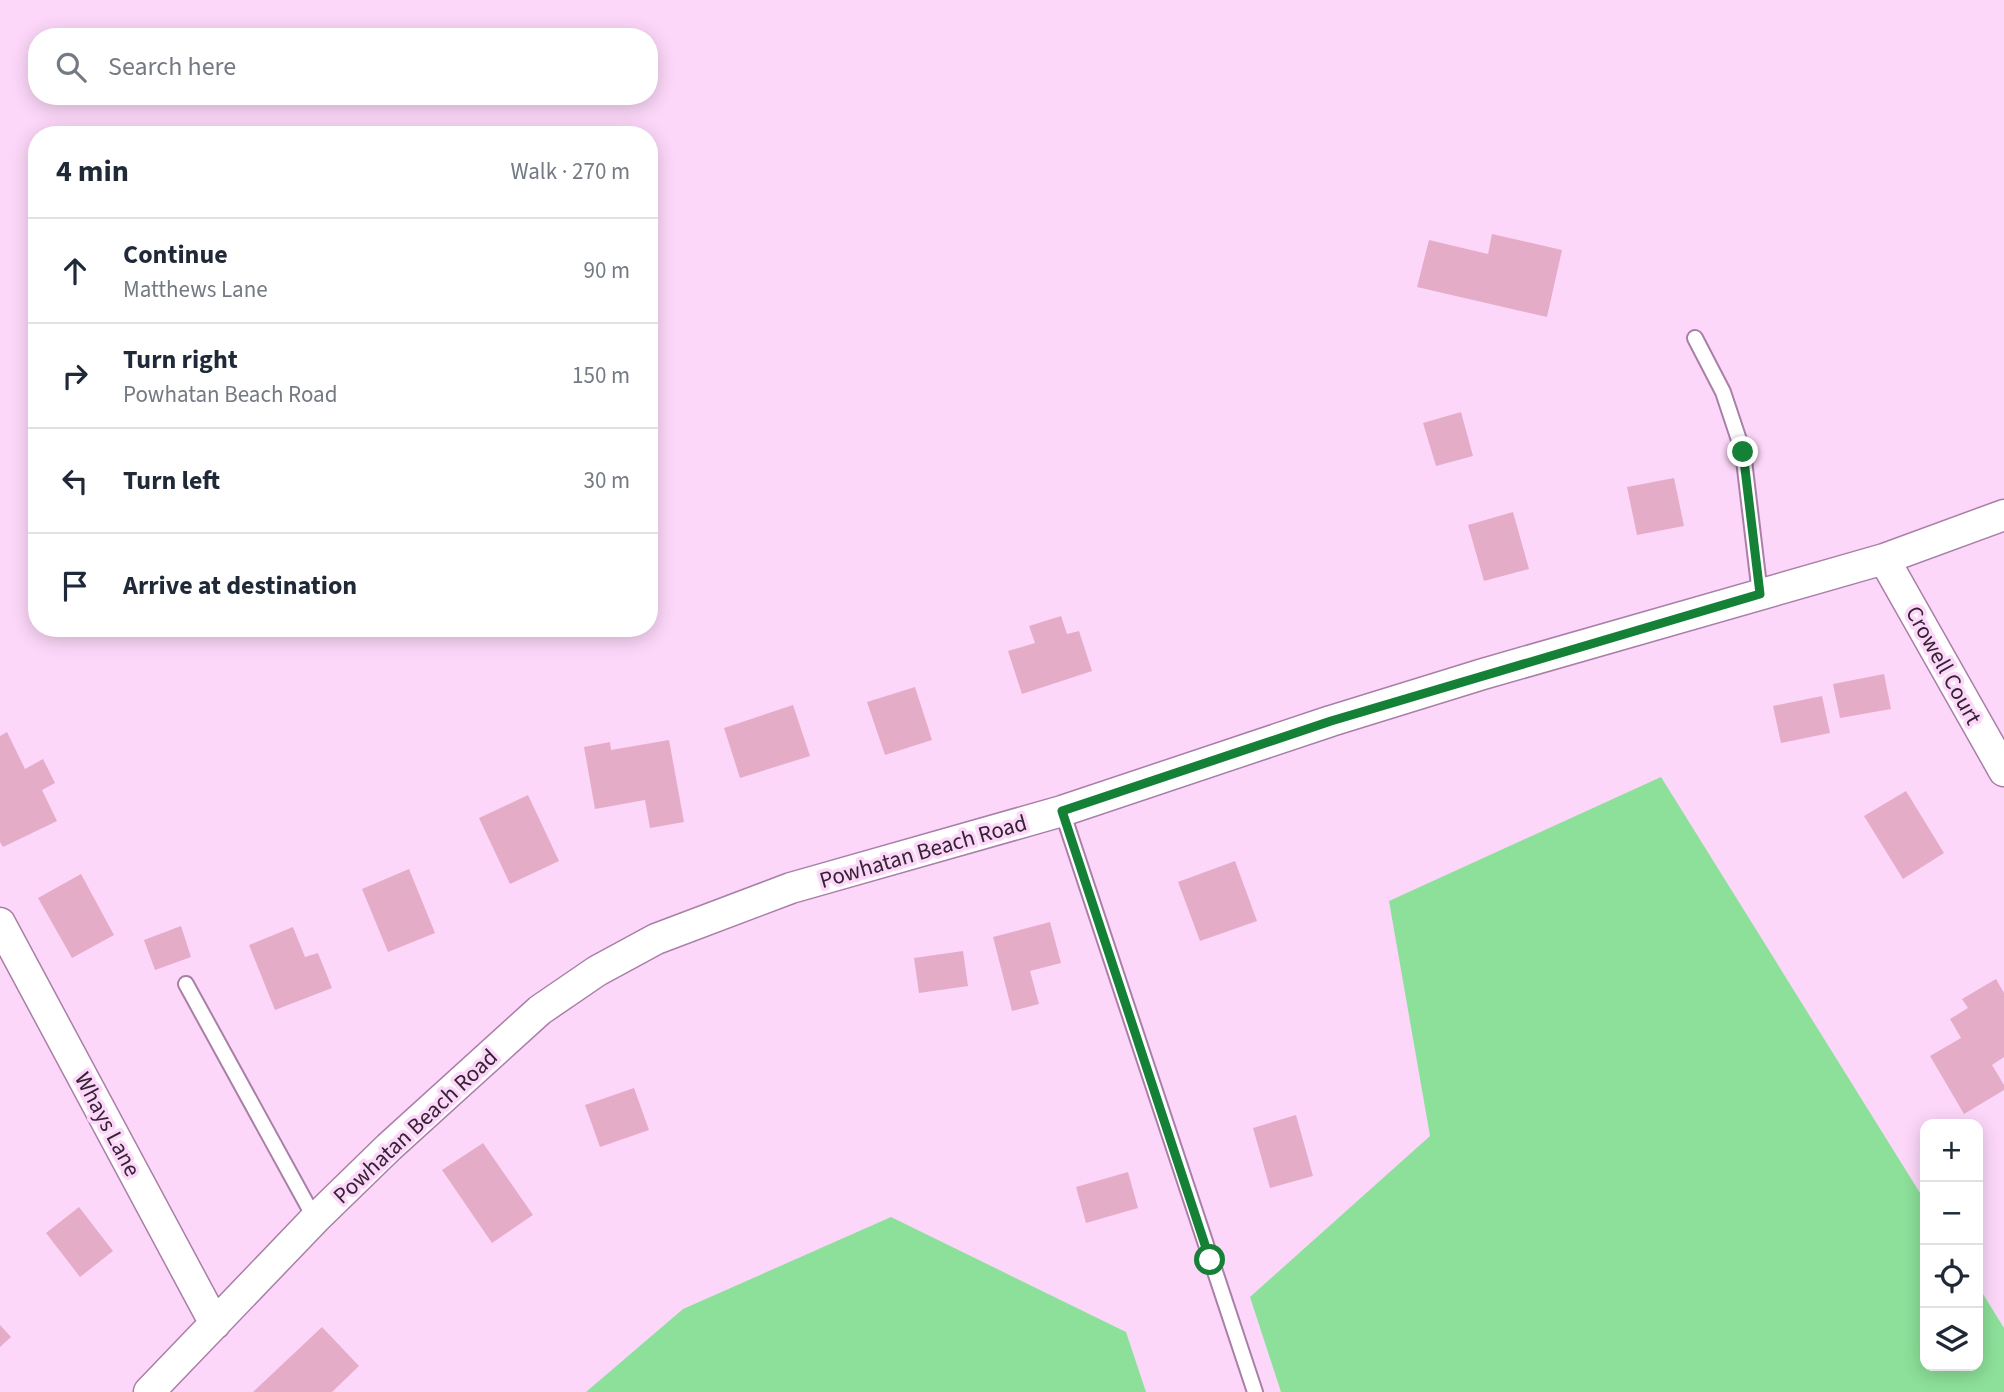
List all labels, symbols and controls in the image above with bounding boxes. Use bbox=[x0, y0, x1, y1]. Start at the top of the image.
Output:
search box bbox=[28, 28, 658, 105]
icon: search bbox=[52, 48, 90, 86]
text: Search here bbox=[108, 48, 236, 85]
text: 4 min bbox=[56, 150, 129, 193]
text: Walk · 270 m bbox=[511, 155, 630, 188]
text: Continue bbox=[123, 236, 228, 273]
icon: ahead bbox=[56, 252, 94, 290]
text: 90 m bbox=[583, 254, 630, 287]
text: Matthews Lane bbox=[123, 273, 268, 306]
text: Turn right bbox=[123, 341, 238, 378]
icon: right bbox=[56, 357, 94, 395]
text: 150 m bbox=[572, 359, 630, 392]
text: Powhatan Beach Road bbox=[123, 378, 337, 411]
route end bbox=[1727, 436, 1758, 467]
icon: left bbox=[56, 462, 94, 500]
text: Turn left bbox=[123, 462, 220, 499]
text: 30 m bbox=[583, 464, 630, 497]
icon: arrive bbox=[56, 567, 94, 605]
text: Arrive at destination bbox=[123, 567, 357, 604]
street label: Crowell Court bbox=[1897, 600, 1990, 731]
street label: Powhatan Beach Road bbox=[816, 806, 1031, 897]
street label: Powhatan Beach Road bbox=[326, 1041, 505, 1212]
street label: Whays Lane bbox=[66, 1066, 149, 1182]
map controls bbox=[1920, 1119, 1983, 1371]
button: + bbox=[1920, 1119, 1983, 1182]
button: − bbox=[1920, 1182, 1983, 1245]
route start bbox=[1194, 1244, 1225, 1275]
button: locate bbox=[1920, 1245, 1983, 1308]
button: layers bbox=[1920, 1308, 1983, 1371]

